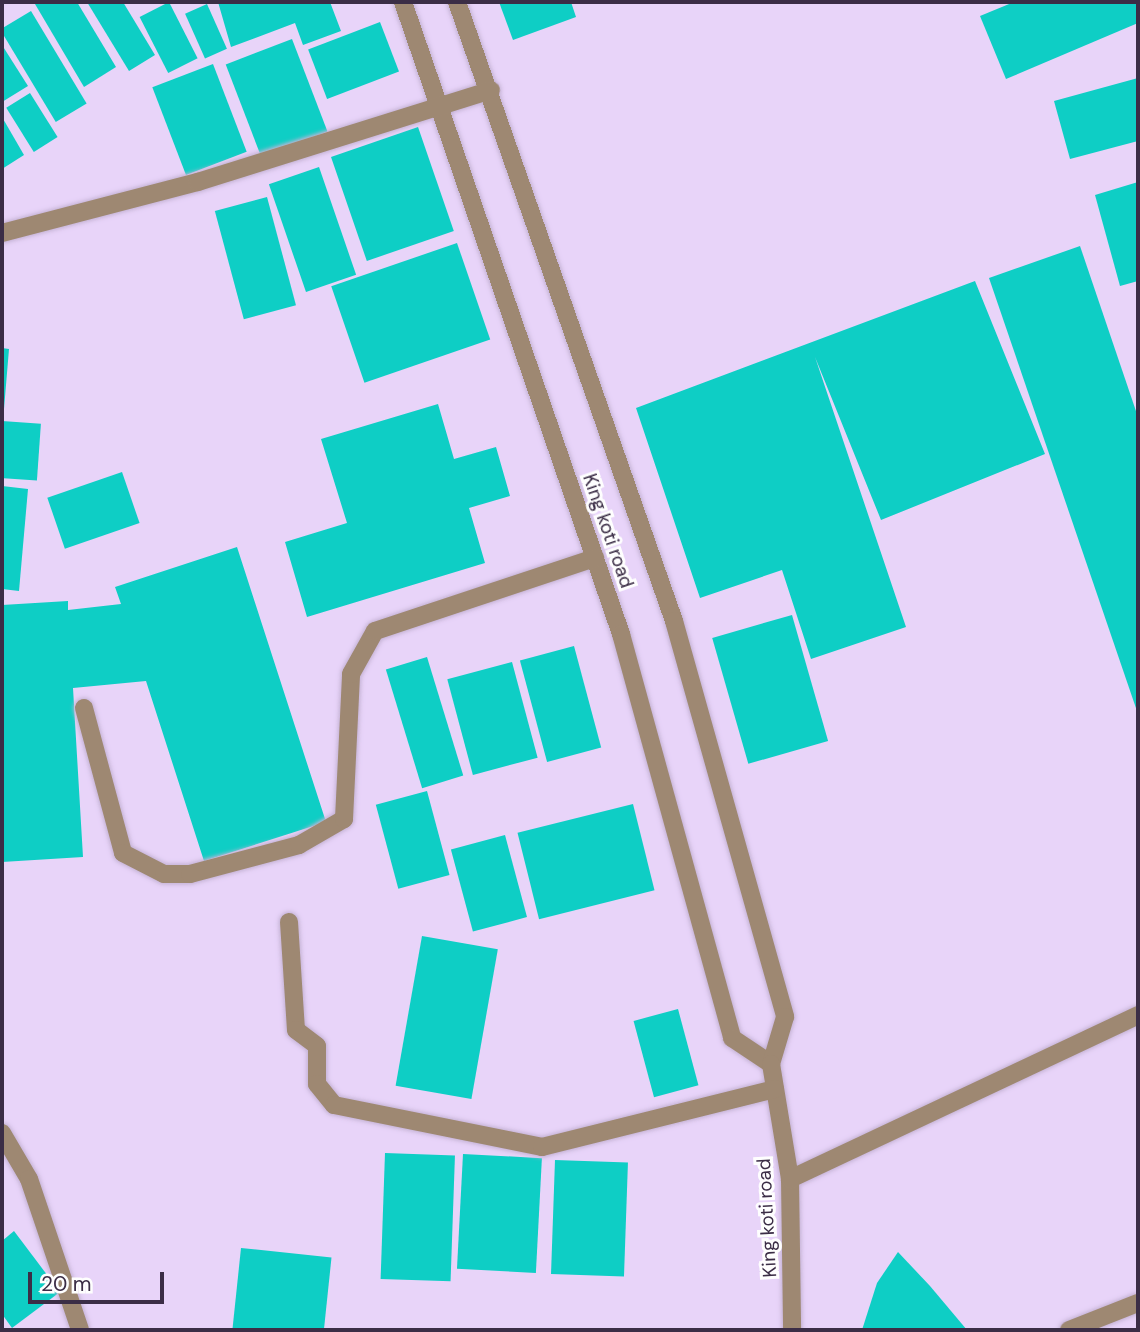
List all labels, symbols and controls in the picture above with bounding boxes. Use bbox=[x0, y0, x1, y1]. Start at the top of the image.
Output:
street label: King koti road bbox=[578, 471, 638, 591]
street label: King koti road bbox=[752, 1158, 782, 1278]
scale bar bbox=[32, 1258, 168, 1302]
text: 20 m bbox=[41, 1270, 92, 1298]

